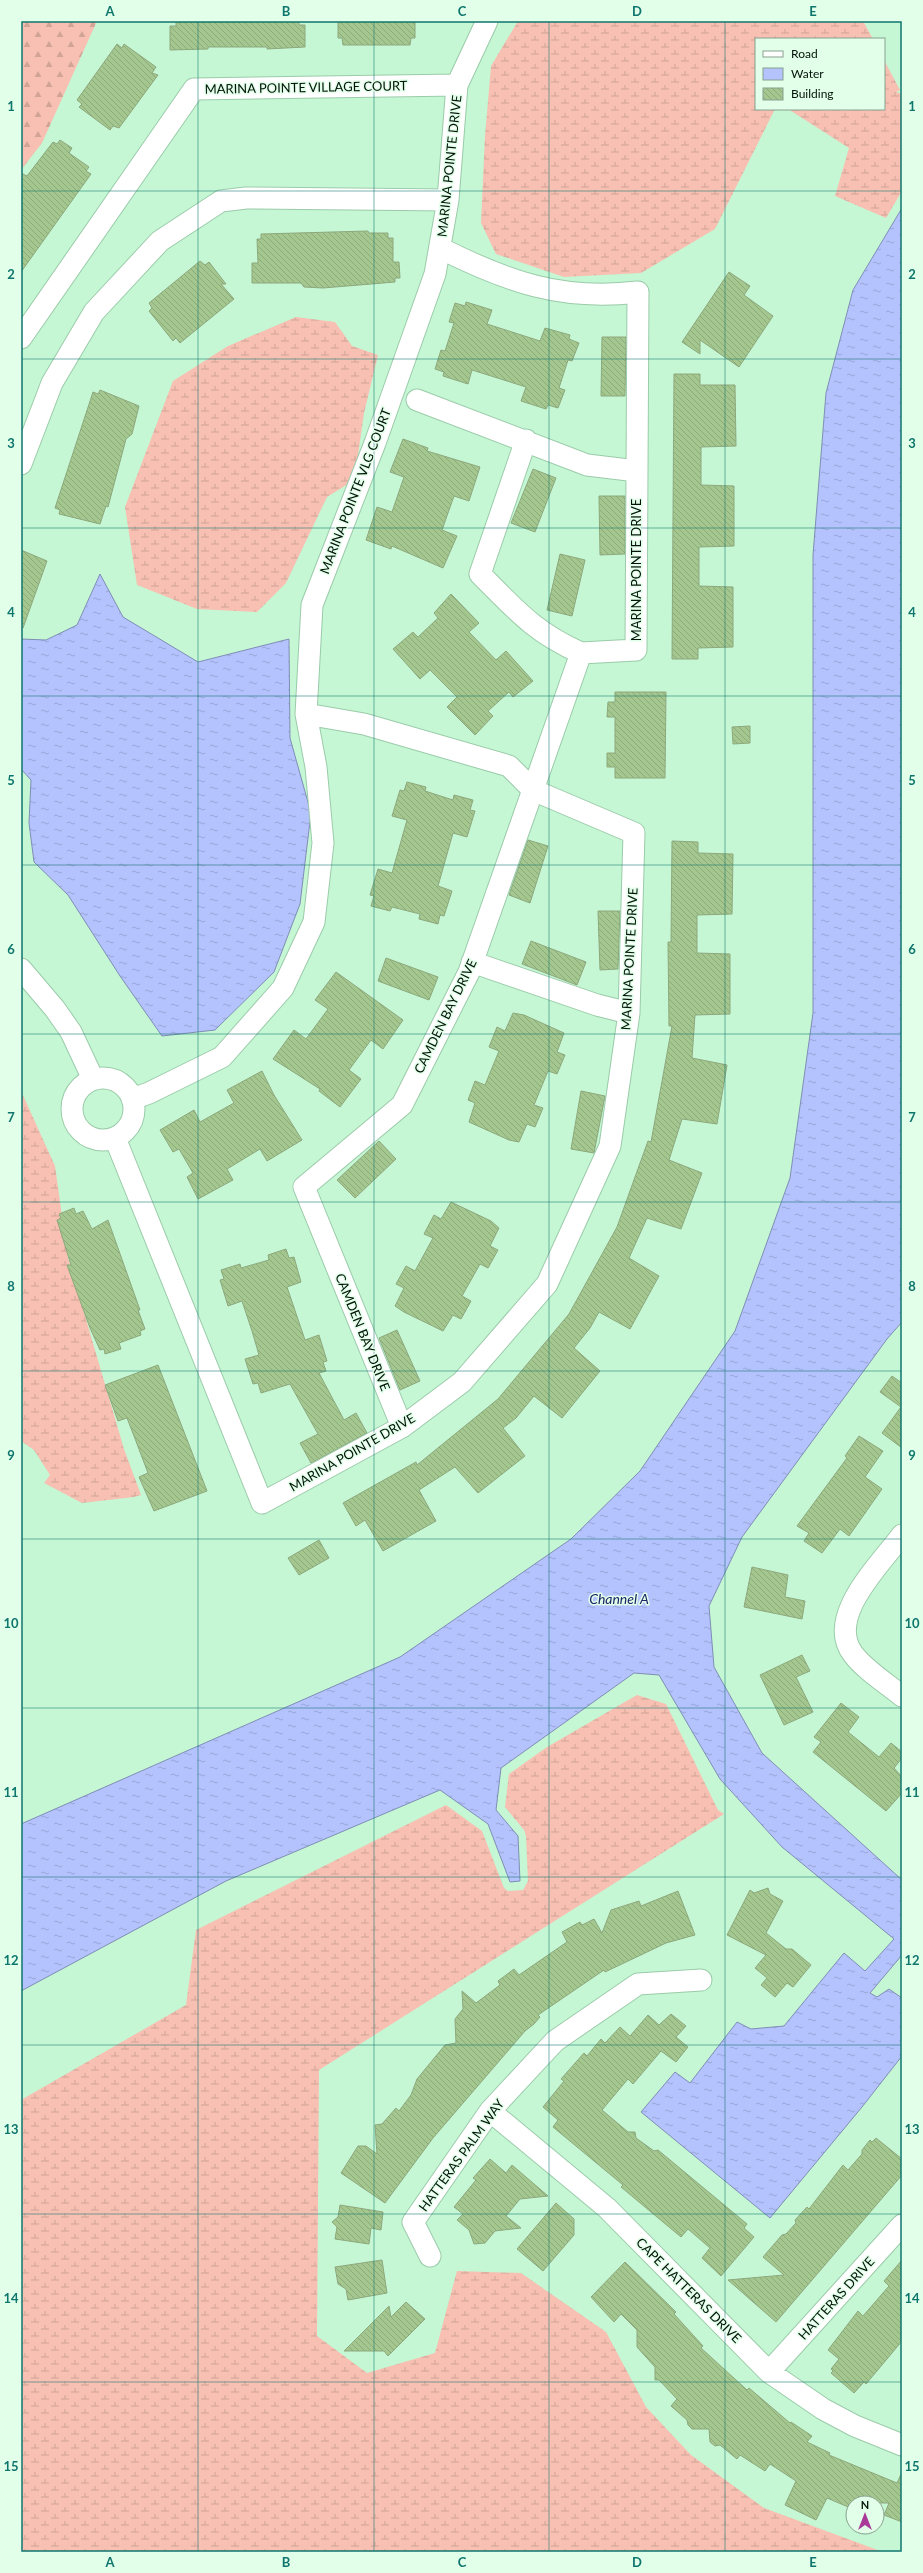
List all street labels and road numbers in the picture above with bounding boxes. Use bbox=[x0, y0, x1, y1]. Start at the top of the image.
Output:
street label: MARINA POINTE VILLAGE COURT bbox=[204, 77, 408, 97]
street label: MARINA POINTE DRIVE bbox=[434, 94, 464, 238]
street label: MARINA POINTE VLG COURT bbox=[316, 406, 394, 576]
street label: MARINA POINTE DRIVE bbox=[628, 499, 644, 641]
street label: MARINA POINTE DRIVE bbox=[617, 887, 641, 1031]
street label: CAMDEN BAY DRIVE bbox=[410, 956, 480, 1076]
street label: CAMDEN BAY DRIVE bbox=[332, 1271, 394, 1393]
street label: MARINA POINTE DRIVE bbox=[286, 1409, 418, 1495]
street label: HATTERAS PALM WAY bbox=[415, 2095, 508, 2214]
street label: CAPE HATTERAS DRIVE bbox=[633, 2234, 745, 2346]
street label: HATTERAS DRIVE bbox=[795, 2253, 877, 2343]

